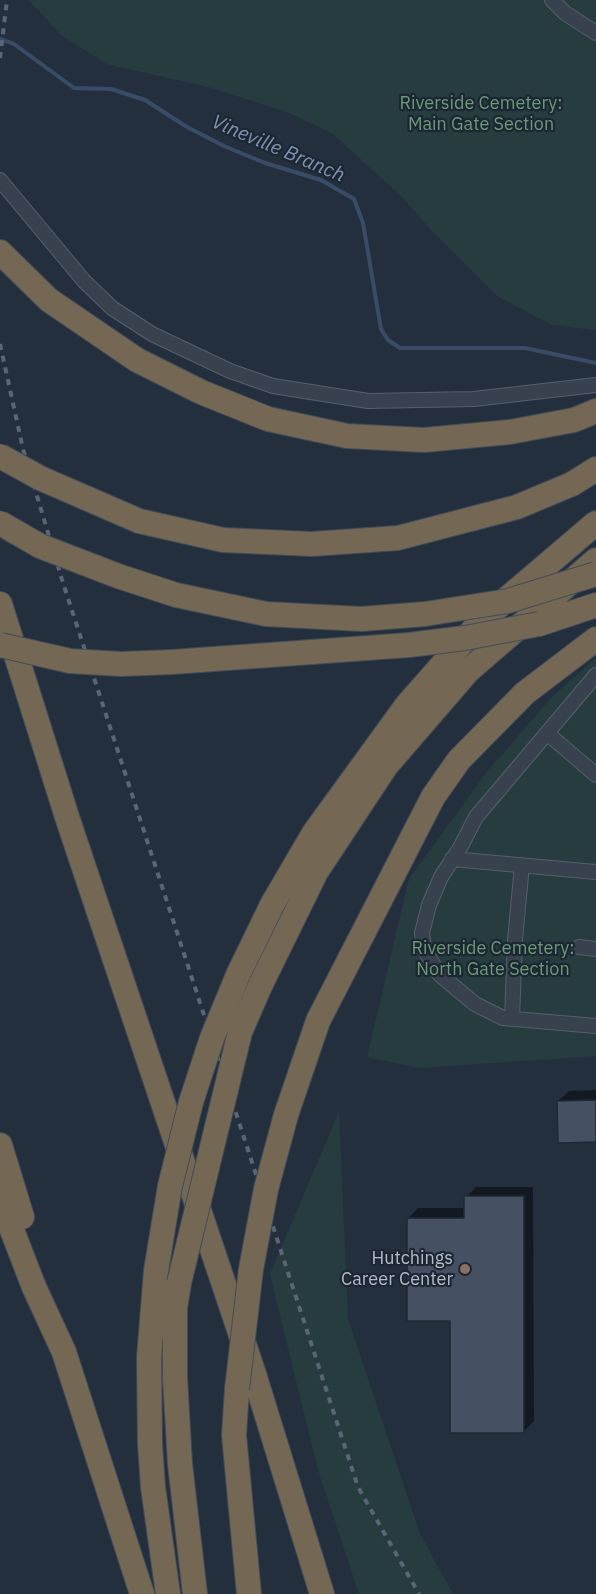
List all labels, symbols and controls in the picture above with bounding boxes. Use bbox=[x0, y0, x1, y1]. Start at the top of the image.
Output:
park label: Riverside Cemetery: Main Gate Section bbox=[400, 93, 562, 136]
water label: Vineville Branch bbox=[208, 110, 348, 188]
park label: Riverside Cemetery: North Gate Section bbox=[412, 938, 574, 980]
place label: Hutchings Career Center bbox=[341, 1248, 453, 1290]
marker: Hutchings Career Center bbox=[458, 1262, 472, 1276]

